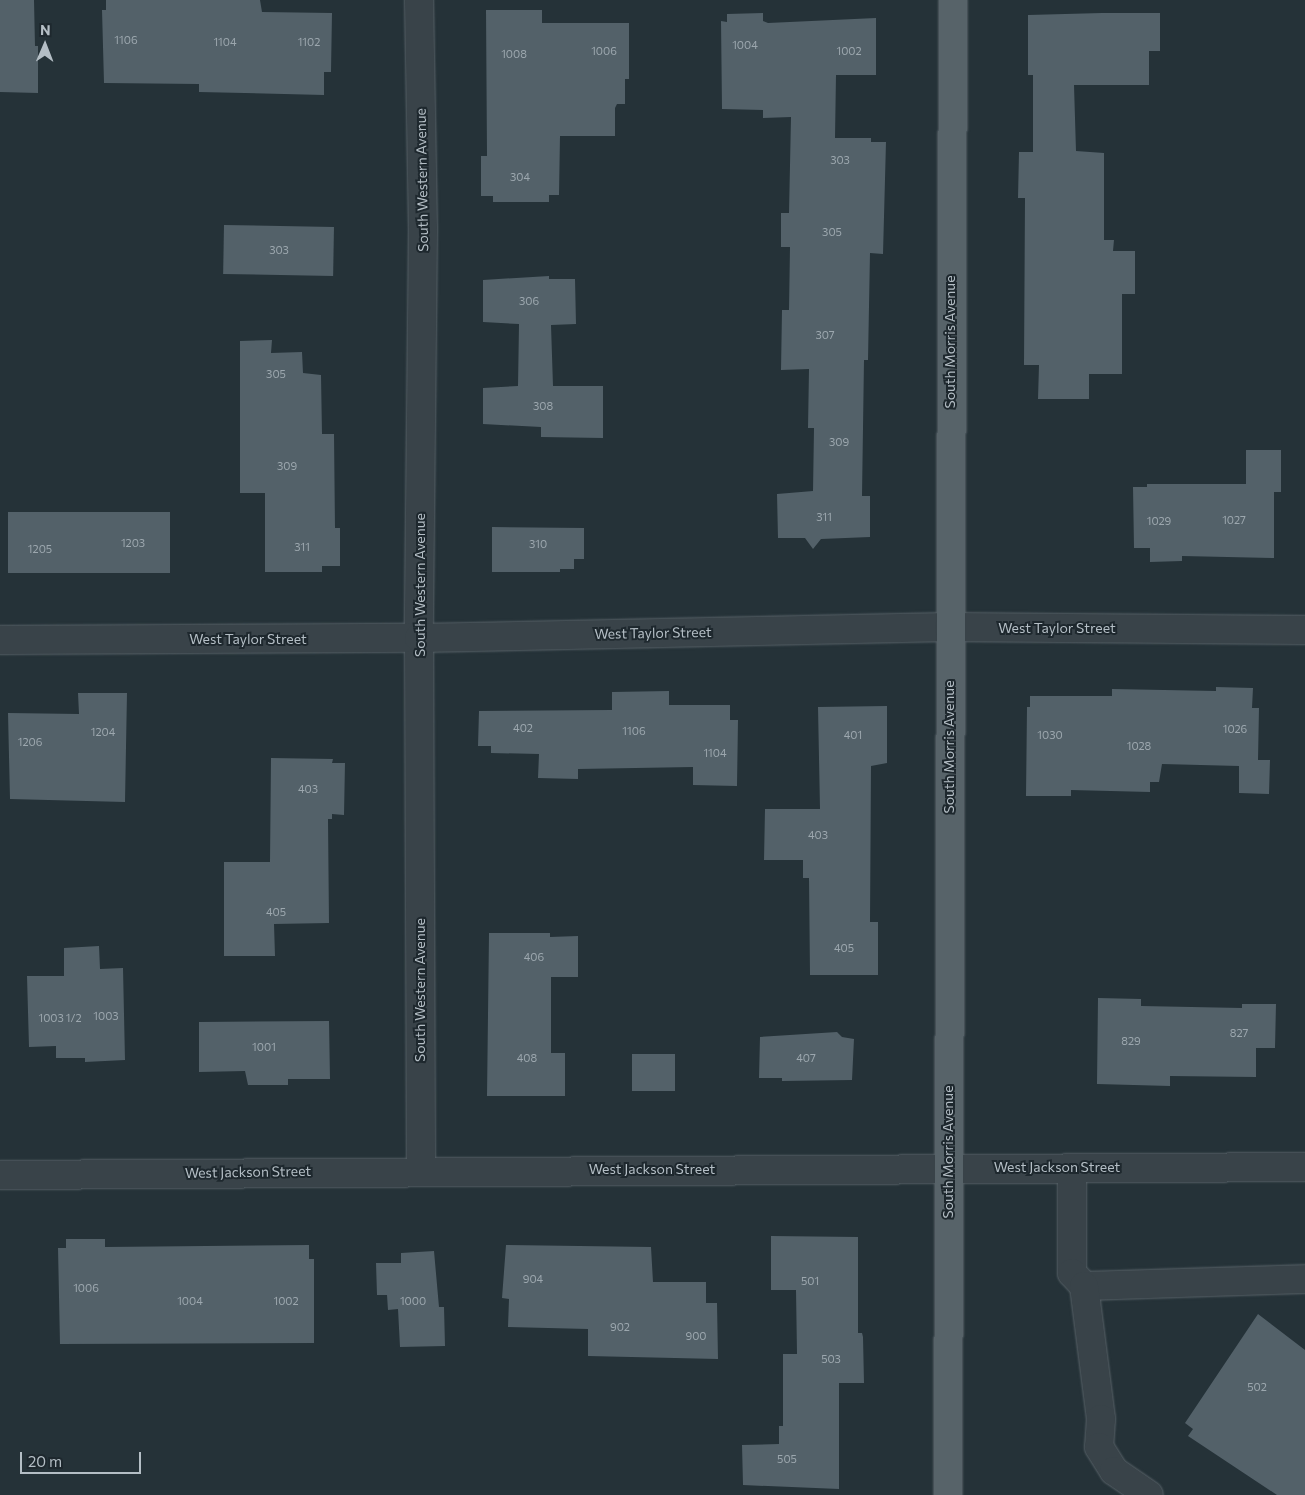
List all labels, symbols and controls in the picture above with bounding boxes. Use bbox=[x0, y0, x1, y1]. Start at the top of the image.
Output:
north arrow bbox=[20, 20, 70, 70]
text: N bbox=[40, 21, 51, 38]
house number: 1106 bbox=[114, 33, 138, 47]
house number: 1104 bbox=[213, 35, 237, 49]
house number: 1102 bbox=[298, 35, 320, 49]
house number: 1004 bbox=[732, 38, 758, 52]
house number: 1006 bbox=[591, 44, 617, 58]
house number: 1002 bbox=[836, 44, 862, 58]
house number: 1008 bbox=[501, 47, 527, 61]
street label: South Western Avenue bbox=[412, 108, 432, 252]
house number: 303 bbox=[830, 153, 850, 167]
house number: 304 bbox=[510, 170, 530, 184]
house number: 305 bbox=[822, 225, 842, 239]
house number: 303 bbox=[269, 243, 289, 257]
street label: South Morris Avenue bbox=[942, 275, 958, 409]
house number: 306 bbox=[519, 294, 539, 308]
house number: 307 bbox=[815, 328, 835, 342]
house number: 305 bbox=[266, 367, 286, 381]
house number: 308 bbox=[533, 399, 553, 413]
house number: 309 bbox=[829, 435, 849, 449]
house number: 309 bbox=[277, 459, 297, 473]
house number: 311 bbox=[816, 510, 832, 524]
street label: South Western Avenue bbox=[412, 513, 428, 657]
house number: 1027 bbox=[1222, 513, 1246, 527]
house number: 1029 bbox=[1147, 514, 1171, 528]
house number: 1203 bbox=[121, 536, 145, 550]
house number: 310 bbox=[529, 537, 547, 551]
house number: 311 bbox=[294, 540, 310, 554]
house number: 1205 bbox=[28, 542, 52, 556]
street label: West Taylor Street bbox=[998, 620, 1116, 636]
street label: West Taylor Street bbox=[594, 624, 712, 642]
street label: West Taylor Street bbox=[189, 631, 307, 647]
street label: South Morris Avenue bbox=[941, 680, 957, 814]
house number: 402 bbox=[513, 721, 533, 735]
house number: 1026 bbox=[1223, 722, 1247, 736]
house number: 1106 bbox=[622, 724, 646, 738]
house number: 1204 bbox=[91, 725, 115, 739]
house number: 401 bbox=[844, 728, 862, 742]
house number: 1030 bbox=[1037, 728, 1063, 742]
house number: 1206 bbox=[18, 735, 42, 749]
house number: 1028 bbox=[1127, 739, 1151, 753]
house number: 1104 bbox=[703, 746, 727, 760]
house number: 403 bbox=[298, 782, 318, 796]
house number: 403 bbox=[808, 828, 828, 842]
house number: 405 bbox=[266, 905, 286, 919]
street label: South Western Avenue bbox=[412, 918, 428, 1062]
house number: 405 bbox=[834, 941, 854, 955]
house number: 406 bbox=[524, 950, 544, 964]
house number: 1003 bbox=[93, 1009, 119, 1023]
house number: 1003 1/2 bbox=[38, 1011, 82, 1025]
house number: 827 bbox=[1230, 1026, 1248, 1040]
house number: 829 bbox=[1121, 1034, 1141, 1048]
house number: 1001 bbox=[252, 1040, 276, 1054]
house number: 408 bbox=[517, 1051, 537, 1065]
house number: 407 bbox=[796, 1051, 816, 1065]
street label: South Morris Avenue bbox=[940, 1085, 956, 1219]
street label: West Jackson Street bbox=[994, 1159, 1120, 1175]
street label: West Jackson Street bbox=[589, 1161, 715, 1177]
street label: West Jackson Street bbox=[185, 1162, 311, 1182]
house number: 904 bbox=[523, 1272, 543, 1286]
house number: 501 bbox=[801, 1274, 819, 1288]
house number: 1006 bbox=[73, 1281, 99, 1295]
house number: 1004 bbox=[177, 1294, 203, 1308]
house number: 1002 bbox=[273, 1294, 299, 1308]
house number: 1000 bbox=[400, 1294, 426, 1308]
house number: 902 bbox=[610, 1320, 630, 1334]
house number: 900 bbox=[685, 1329, 707, 1343]
house number: 503 bbox=[821, 1352, 841, 1366]
house number: 502 bbox=[1247, 1380, 1267, 1394]
scale bar bbox=[22, 1442, 144, 1474]
text: 20 m bbox=[28, 1452, 62, 1470]
house number: 505 bbox=[777, 1452, 797, 1466]

